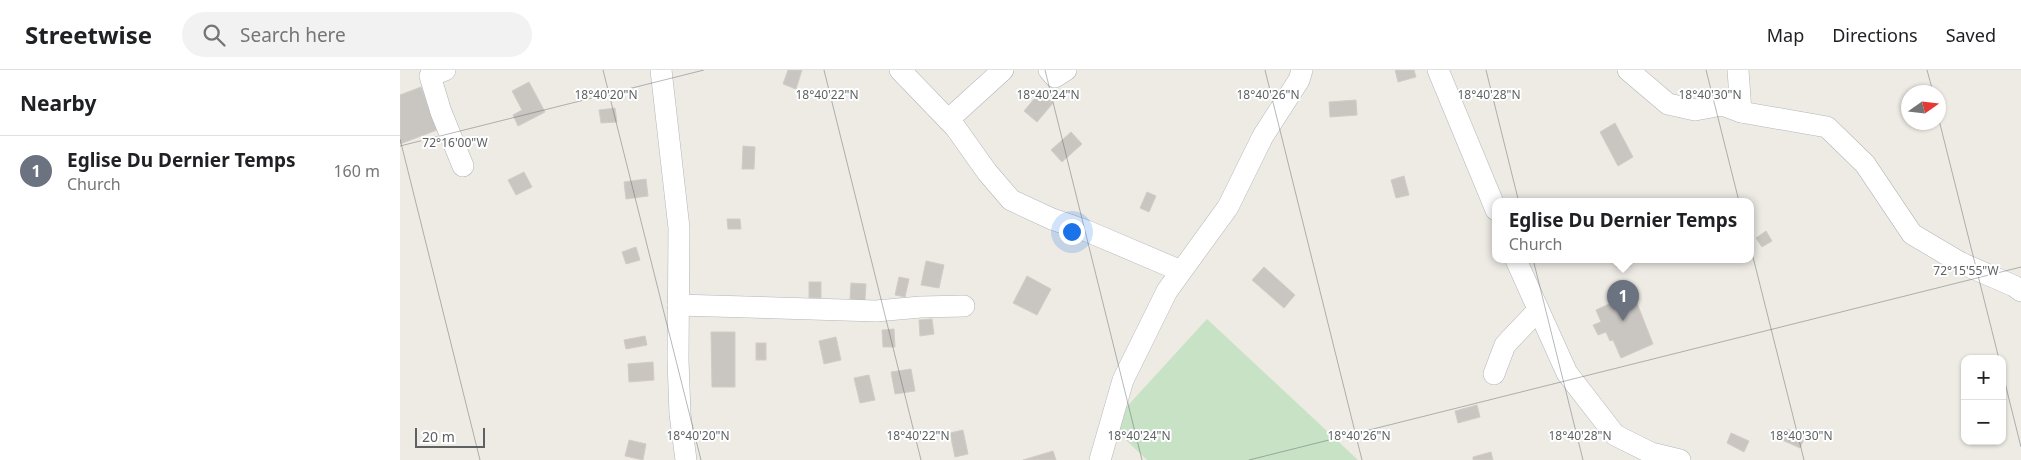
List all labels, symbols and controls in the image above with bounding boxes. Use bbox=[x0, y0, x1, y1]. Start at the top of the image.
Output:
search box bbox=[182, 12, 532, 57]
text: Streetwise bbox=[25, 18, 152, 51]
icon: search bbox=[200, 21, 228, 49]
text: Search here bbox=[240, 22, 346, 48]
text: Map bbox=[1767, 23, 1804, 47]
text: Directions bbox=[1832, 23, 1918, 47]
text: Saved bbox=[1946, 23, 1996, 47]
north arrow bbox=[1901, 85, 1946, 130]
text: 18°40'20"N bbox=[574, 86, 638, 103]
text: 18°40'22"N bbox=[795, 86, 859, 103]
text: 18°40'24"N bbox=[1016, 86, 1080, 103]
text: 18°40'26"N bbox=[1236, 86, 1300, 103]
text: 18°40'28"N bbox=[1457, 86, 1521, 103]
text: 18°40'30"N bbox=[1678, 86, 1742, 103]
text: Nearby bbox=[20, 89, 96, 117]
text: 72°16'00"W bbox=[422, 134, 488, 151]
text: Eglise Du Dernier Temps bbox=[67, 147, 296, 173]
text: 1 bbox=[31, 160, 41, 182]
text: 160 m bbox=[333, 160, 380, 182]
text: Church bbox=[67, 173, 121, 195]
popup bbox=[1492, 198, 1754, 263]
text: Eglise Du Dernier Temps bbox=[1509, 207, 1737, 233]
your location bbox=[1059, 219, 1085, 245]
text: Church bbox=[1509, 233, 1562, 255]
text: 72°15'55"W bbox=[1933, 262, 1999, 279]
pin: 1 bbox=[1607, 280, 1639, 321]
map controls bbox=[1961, 355, 2006, 445]
button: + bbox=[1961, 355, 2006, 400]
button: − bbox=[1961, 400, 2006, 445]
scale bar bbox=[415, 425, 485, 448]
text: 20 m bbox=[422, 427, 455, 446]
text: 18°40'20"N bbox=[666, 427, 730, 444]
text: 18°40'22"N bbox=[886, 427, 950, 444]
text: 18°40'24"N bbox=[1107, 427, 1171, 444]
text: 18°40'26"N bbox=[1327, 427, 1391, 444]
text: 18°40'28"N bbox=[1548, 427, 1612, 444]
text: 18°40'30"N bbox=[1769, 427, 1833, 444]

